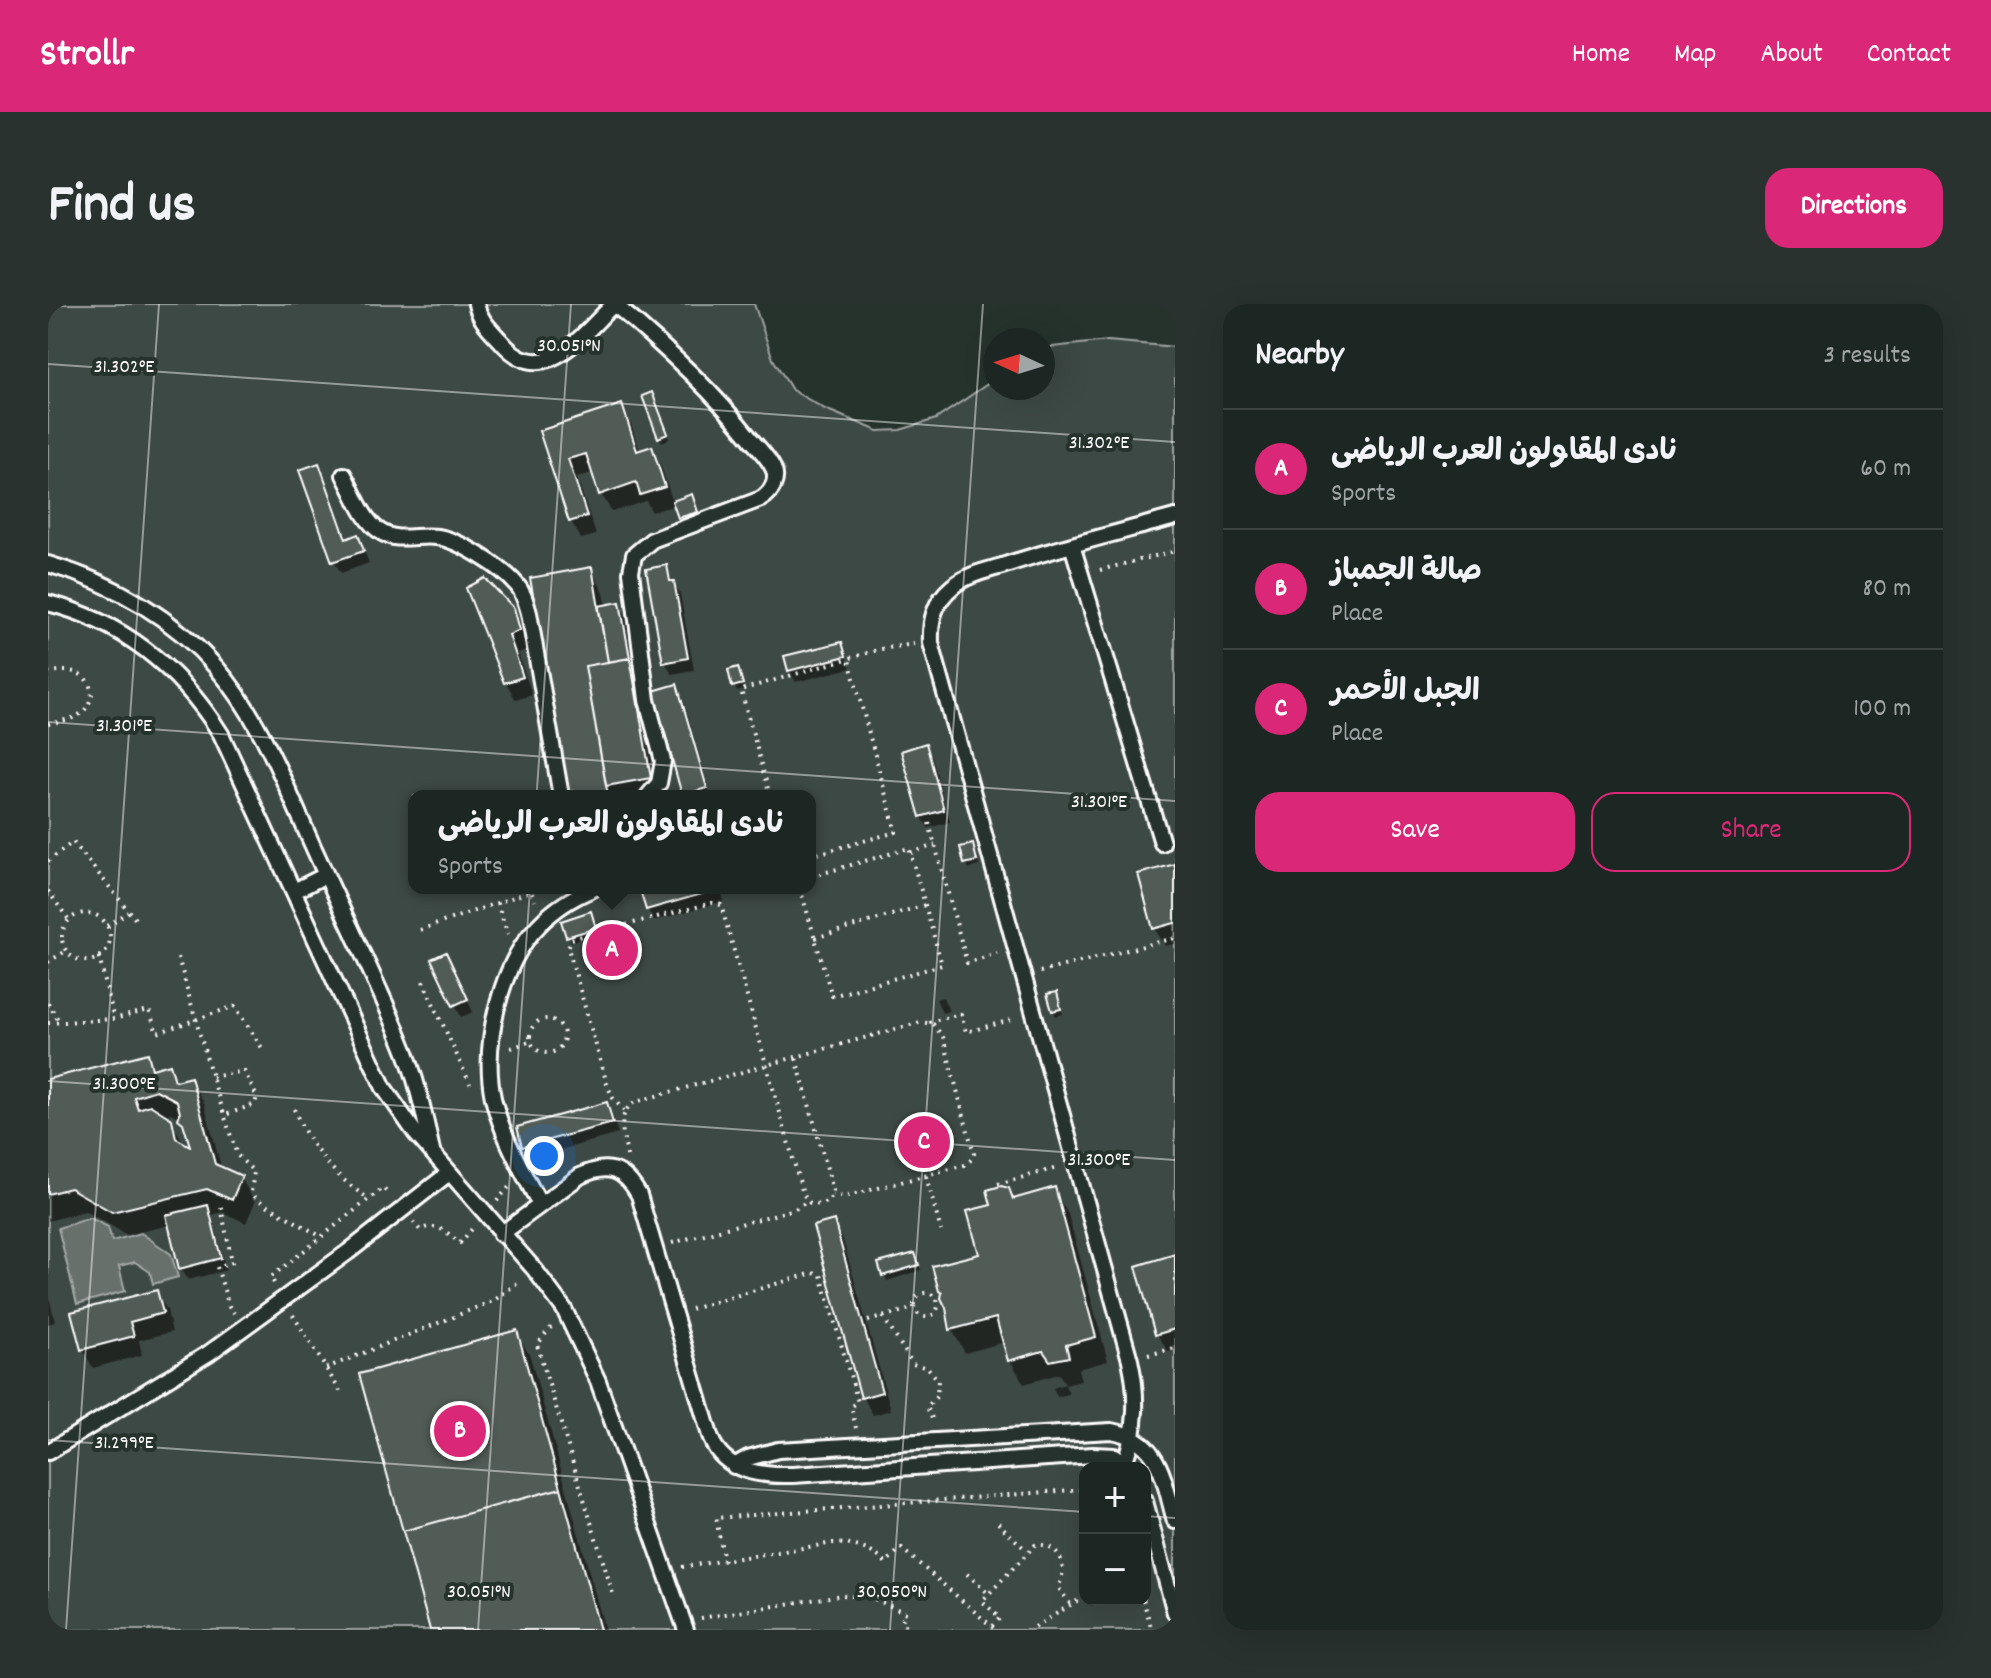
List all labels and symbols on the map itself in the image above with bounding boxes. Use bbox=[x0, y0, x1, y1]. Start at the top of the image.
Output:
north arrow bbox=[983, 328, 1055, 400]
text: 30.051°N bbox=[537, 333, 601, 361]
text: 31.302°E bbox=[94, 354, 154, 382]
text: 31.302°E bbox=[1069, 430, 1129, 458]
text: 31.301°E bbox=[96, 713, 152, 741]
text: 31.301°E bbox=[1071, 789, 1127, 817]
pin: A bbox=[586, 920, 638, 980]
text: 31.300°E bbox=[93, 1071, 155, 1099]
pin: C bbox=[898, 1112, 950, 1172]
your location bbox=[524, 1136, 564, 1176]
text: 31.300°E bbox=[1068, 1147, 1130, 1175]
pin: B bbox=[434, 1401, 486, 1461]
text: 31.299°E bbox=[94, 1430, 154, 1458]
text: 30.051°N bbox=[447, 1579, 511, 1607]
text: 30.050°N bbox=[857, 1579, 927, 1607]

